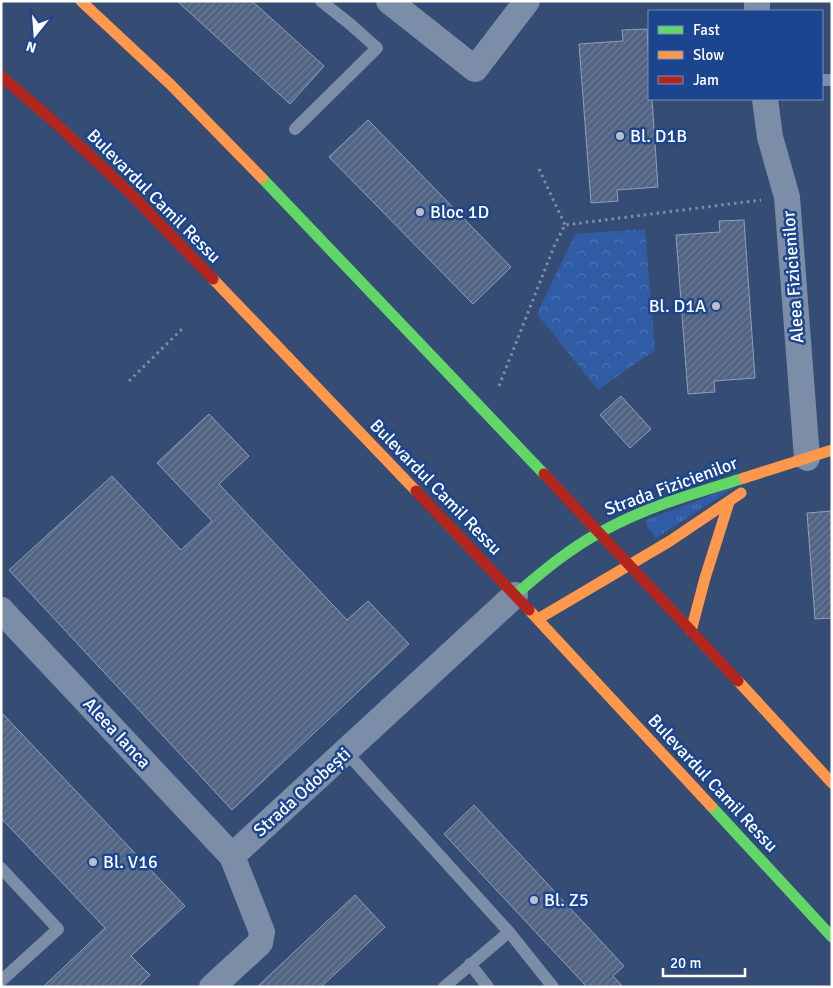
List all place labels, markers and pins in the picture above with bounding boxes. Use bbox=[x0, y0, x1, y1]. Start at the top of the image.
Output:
place label: Bl. D1B bbox=[630, 125, 687, 147]
marker: Bl. D1B bbox=[614, 130, 626, 142]
place label: Bloc 1D bbox=[430, 201, 489, 223]
marker: Bloc 1D bbox=[414, 206, 426, 218]
place label: Bl. D1A bbox=[649, 295, 706, 317]
marker: Bl. D1A bbox=[710, 300, 722, 312]
place label: Bl. V16 bbox=[103, 851, 158, 873]
marker: Bl. V16 bbox=[87, 856, 99, 868]
place label: Bl. Z5 bbox=[544, 889, 589, 911]
marker: Bl. Z5 bbox=[528, 894, 540, 906]

